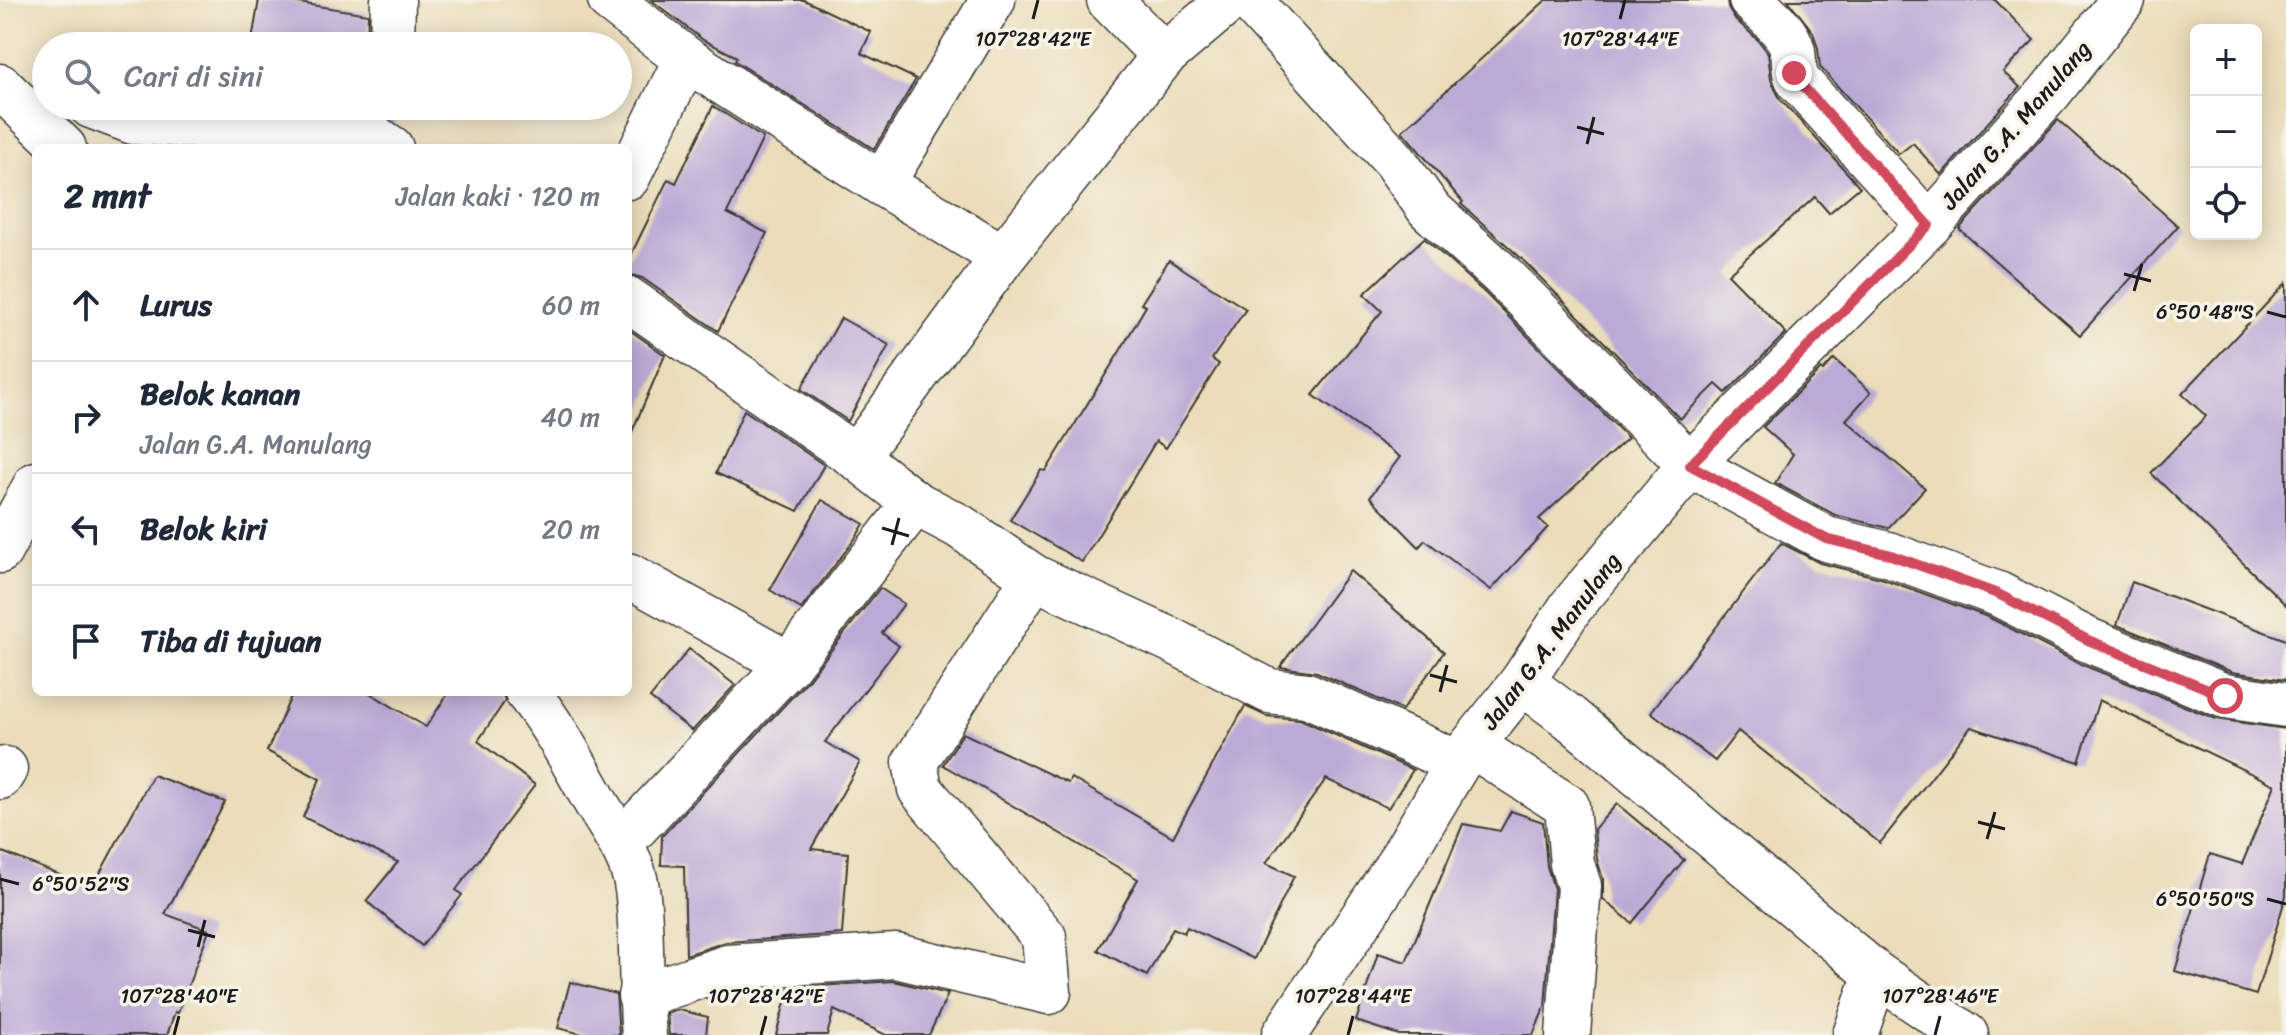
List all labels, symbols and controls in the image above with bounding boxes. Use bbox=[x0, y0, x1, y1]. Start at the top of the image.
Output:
text: 107°28'42"E bbox=[975, 22, 1093, 57]
text: 107°28'44"E bbox=[1562, 22, 1680, 57]
map controls bbox=[2190, 24, 2262, 240]
button: + bbox=[2190, 24, 2262, 96]
street label: Jalan G.A. Manulang bbox=[1929, 30, 2102, 220]
search box bbox=[32, 32, 632, 120]
text: Cari di sini bbox=[124, 49, 263, 103]
icon: search bbox=[60, 54, 104, 98]
route end bbox=[1776, 55, 1812, 91]
button: − bbox=[2190, 96, 2262, 168]
text: 2 mnt bbox=[64, 166, 151, 226]
button: locate bbox=[2190, 168, 2262, 240]
text: Jalan kaki · 120 m bbox=[396, 173, 600, 219]
text: Lurus bbox=[140, 278, 212, 332]
text: 60 m bbox=[542, 282, 600, 328]
icon: ahead bbox=[64, 283, 108, 327]
text: 6°50'48"S bbox=[2156, 295, 2254, 330]
text: Belok kanan bbox=[140, 367, 300, 421]
text: 40 m bbox=[541, 394, 600, 440]
icon: right bbox=[64, 395, 108, 439]
text: Jalan G.A. Manulang bbox=[140, 421, 372, 467]
text: Belok kiri bbox=[140, 502, 267, 556]
text: 20 m bbox=[542, 506, 600, 552]
icon: left bbox=[64, 507, 108, 551]
street label: Jalan G.A. Manulang bbox=[1469, 543, 1632, 740]
text: Tiba di tujuan bbox=[140, 614, 321, 668]
icon: arrive bbox=[64, 619, 108, 663]
route start bbox=[2207, 678, 2243, 714]
text: 6°50'52"S bbox=[33, 867, 130, 902]
text: 6°50'50"S bbox=[2156, 882, 2254, 917]
text: 107°28'40"E bbox=[121, 979, 239, 1014]
text: 107°28'42"E bbox=[708, 979, 826, 1014]
text: 107°28'44"E bbox=[1295, 979, 1413, 1014]
text: 107°28'46"E bbox=[1882, 979, 2000, 1014]

